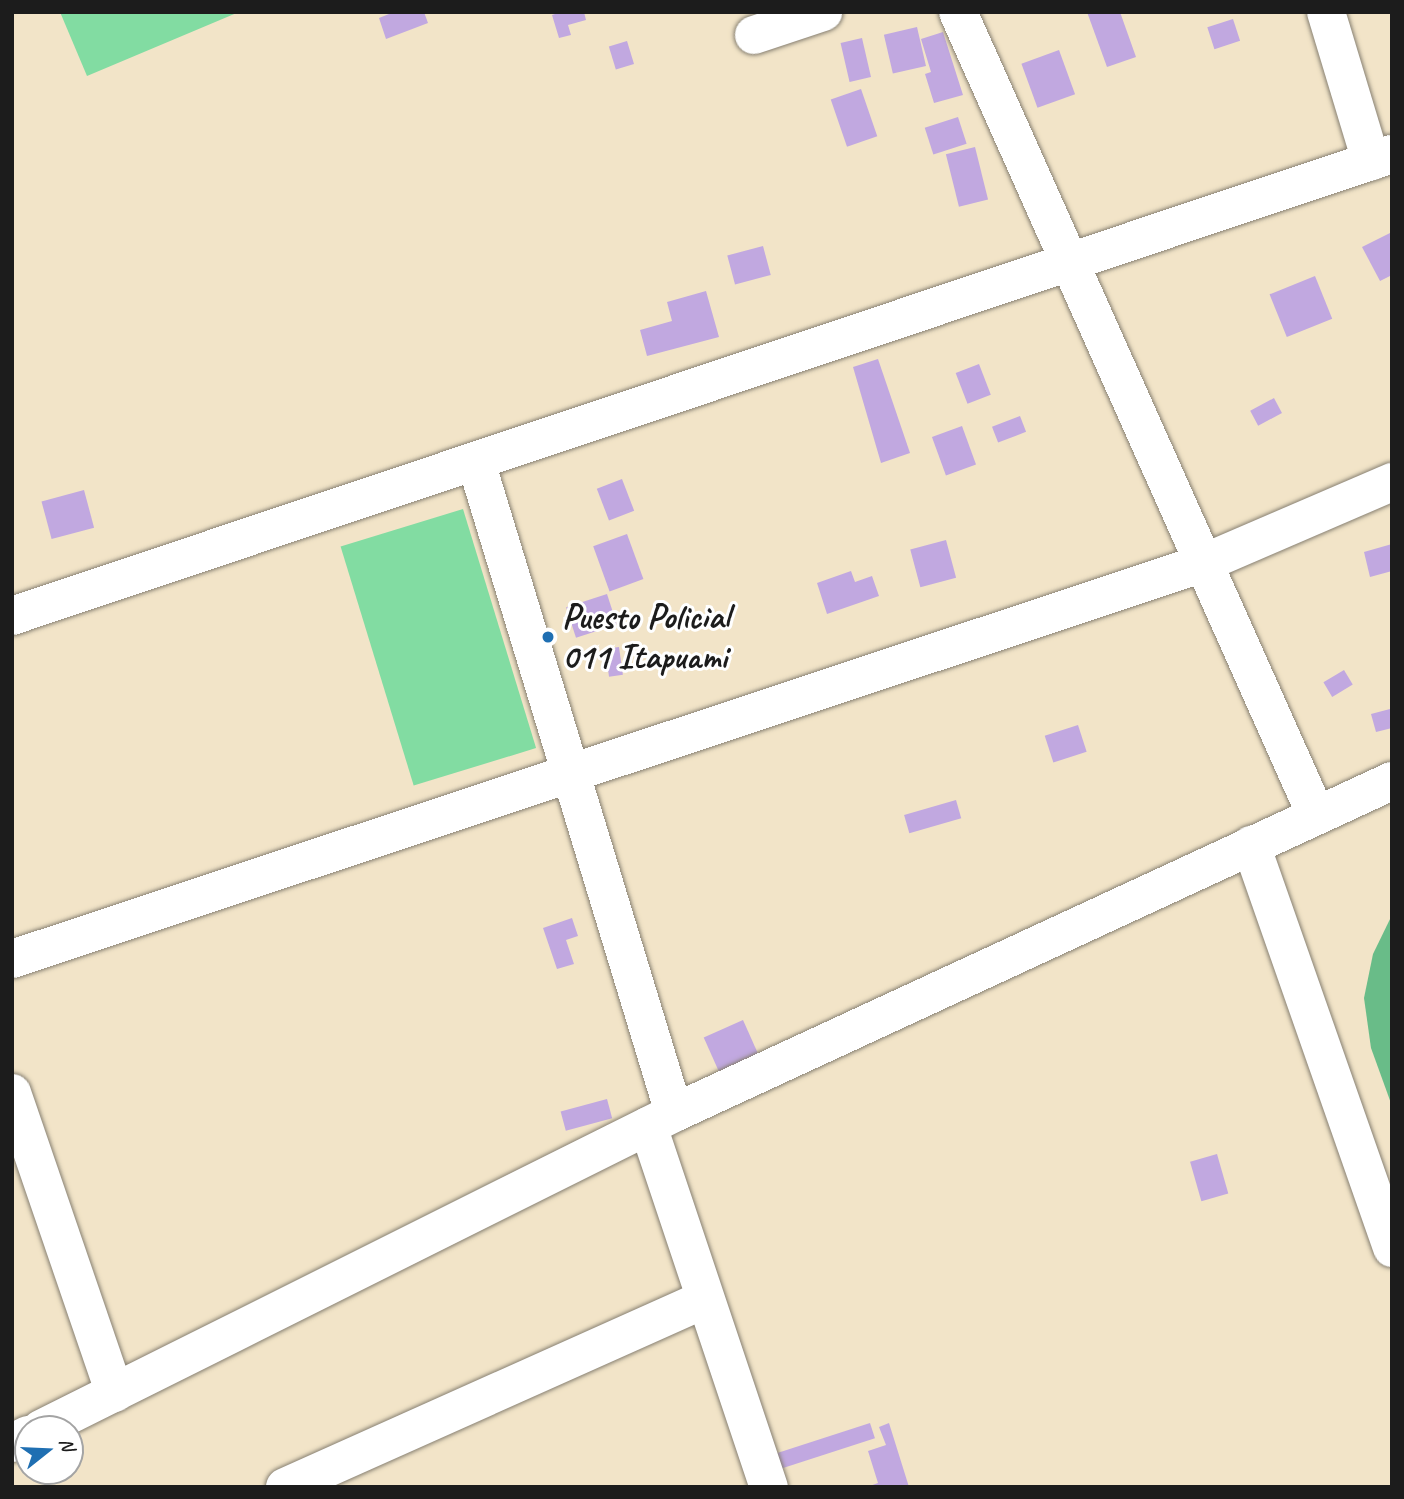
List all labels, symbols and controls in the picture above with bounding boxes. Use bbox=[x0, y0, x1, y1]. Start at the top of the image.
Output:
place label: Puesto Policial 011 Itapuami bbox=[562, 596, 729, 678]
marker: Puesto Policial 011 Itapuami bbox=[540, 629, 556, 645]
north arrow bbox=[14, 1415, 84, 1485]
text: N bbox=[54, 1435, 80, 1453]

